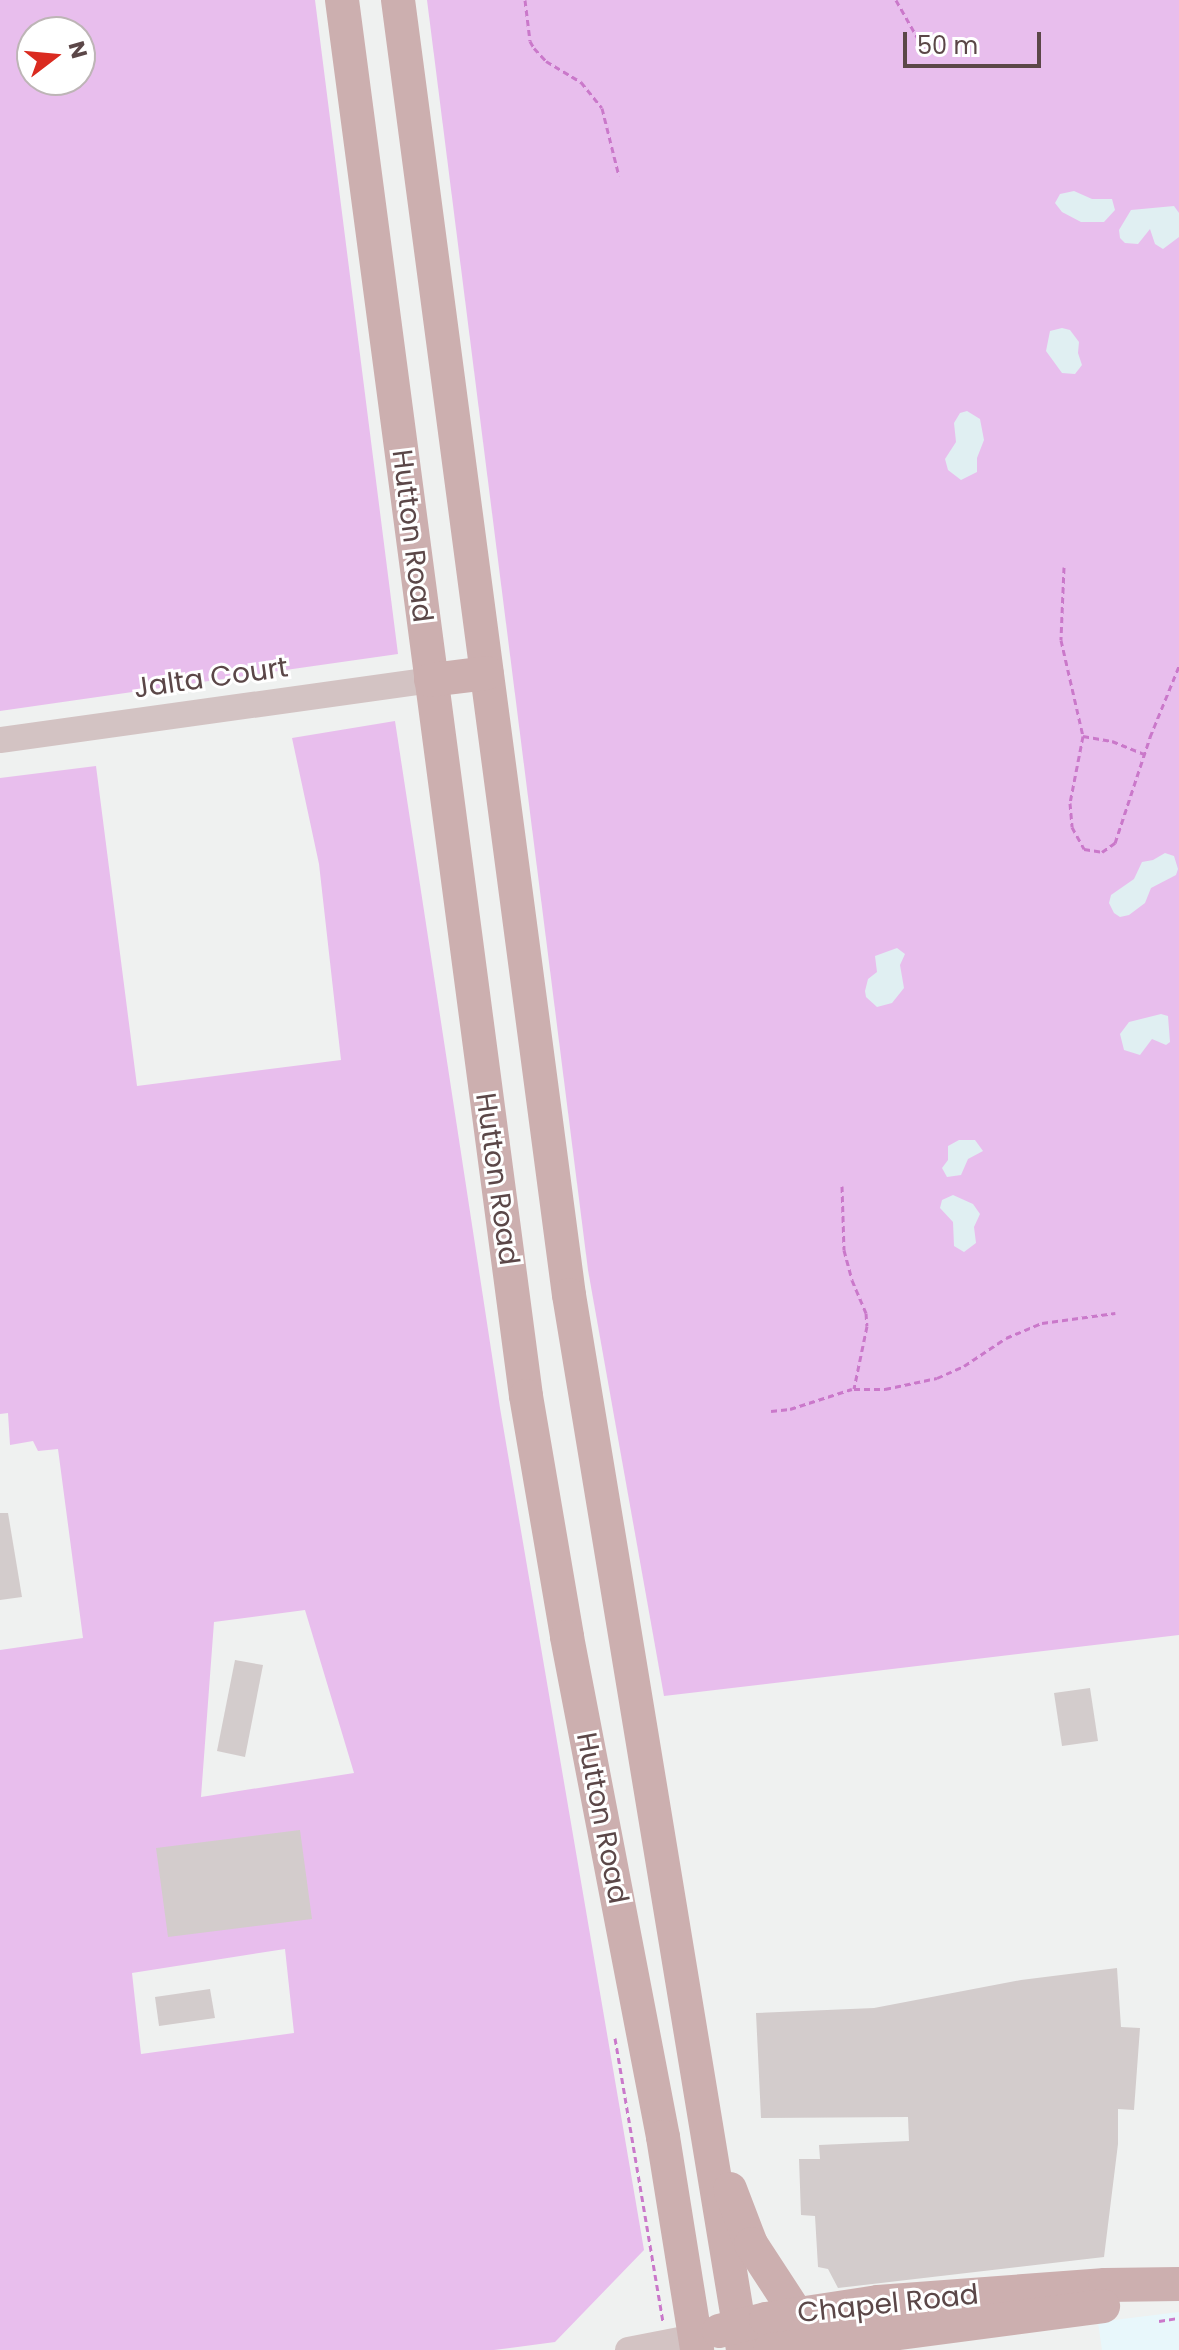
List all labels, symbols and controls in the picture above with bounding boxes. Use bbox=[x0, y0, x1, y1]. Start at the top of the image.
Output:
north arrow bbox=[16, 16, 96, 96]
scale bar bbox=[907, 16, 1045, 66]
text: 50 m bbox=[917, 29, 978, 62]
text: N bbox=[60, 38, 95, 62]
street label: Hutton Road bbox=[385, 448, 439, 624]
street label: Jalta Court bbox=[132, 651, 290, 705]
street label: Hutton Road bbox=[468, 1091, 526, 1267]
street label: Hutton Road bbox=[569, 1729, 635, 1907]
street label: Chapel Road bbox=[796, 2278, 980, 2330]

